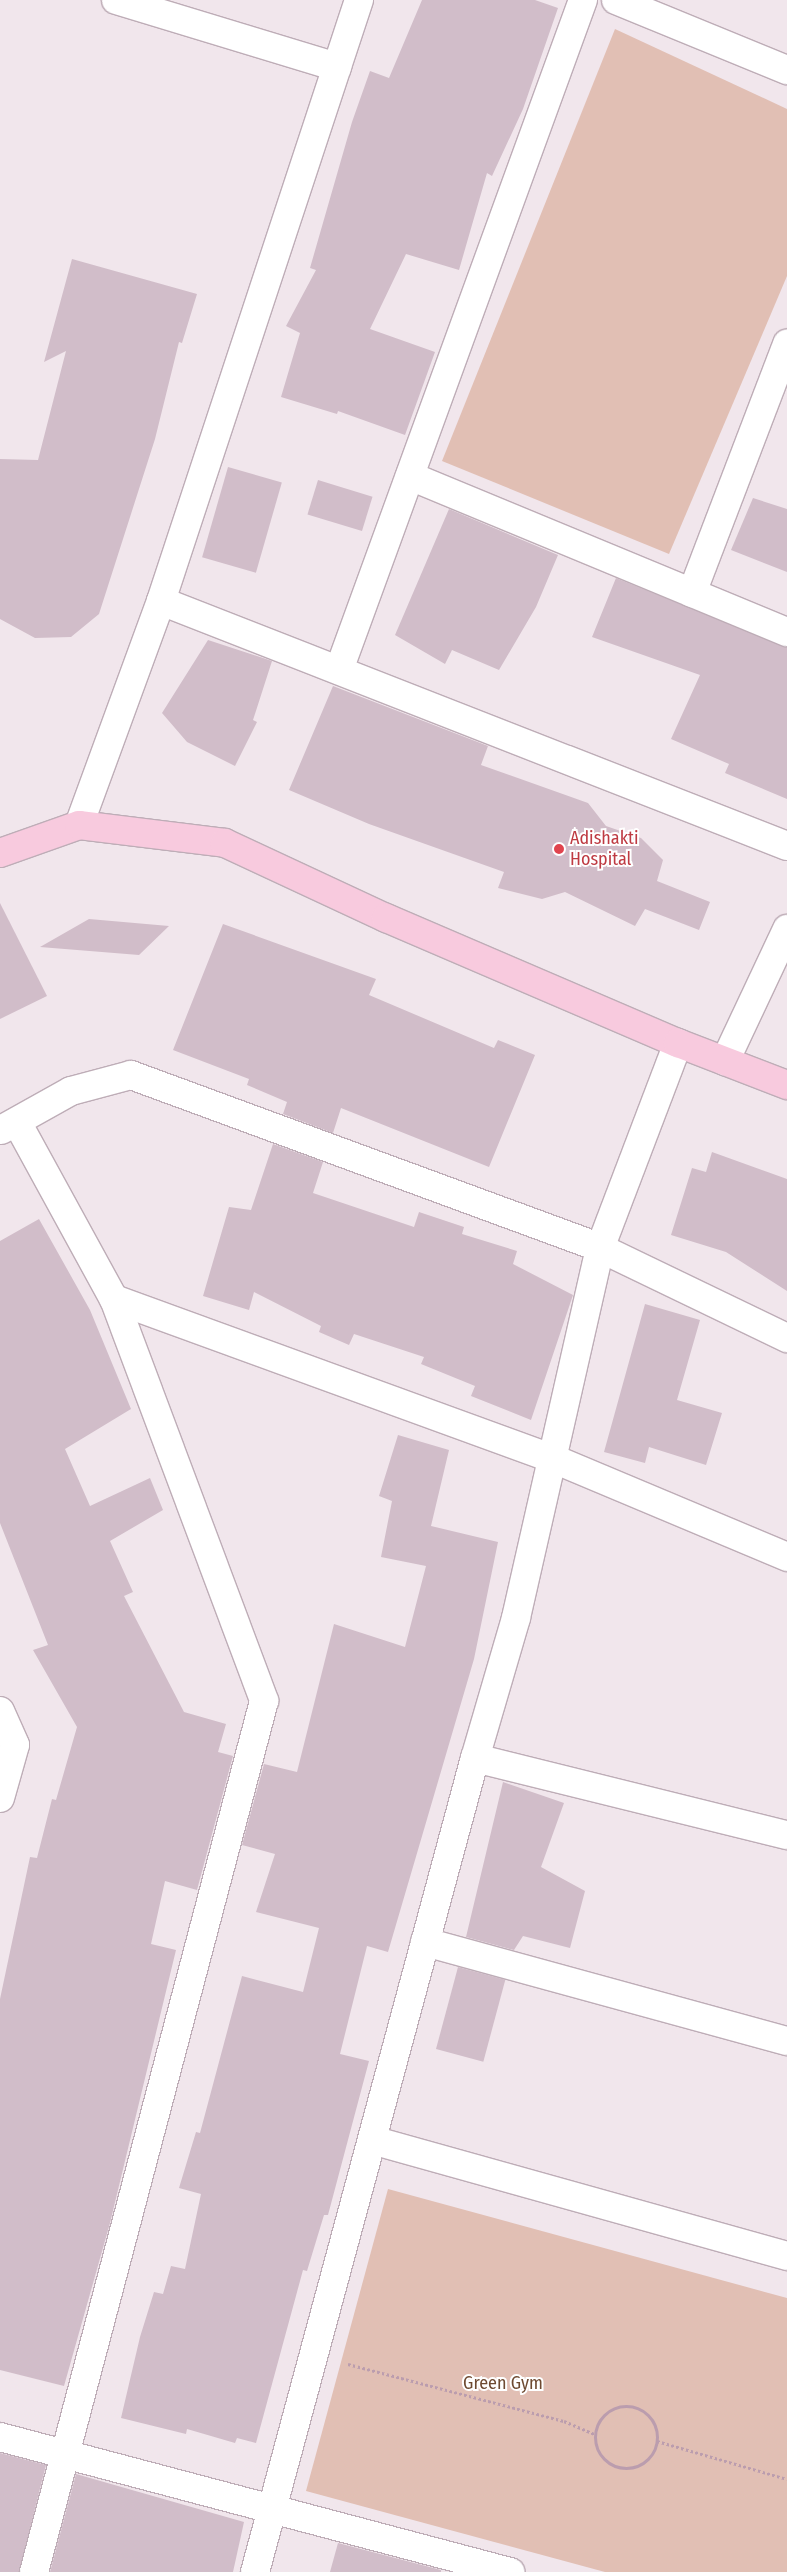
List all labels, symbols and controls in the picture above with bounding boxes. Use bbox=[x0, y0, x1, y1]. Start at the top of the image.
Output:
place label: Adishakti Hospital bbox=[570, 828, 638, 871]
marker: Adishakti Hospital bbox=[552, 842, 566, 856]
park label: Green Gym bbox=[463, 2372, 543, 2394]

